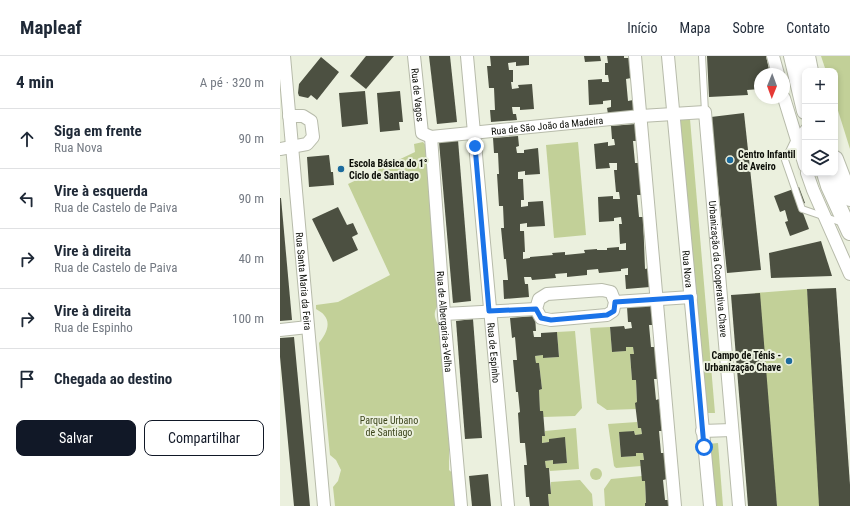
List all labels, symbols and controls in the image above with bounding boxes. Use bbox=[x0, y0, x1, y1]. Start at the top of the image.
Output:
text: Mapleaf bbox=[20, 16, 82, 39]
text: Início bbox=[627, 20, 658, 36]
text: Mapa bbox=[680, 20, 710, 36]
text: Sobre bbox=[732, 20, 764, 36]
text: Contato bbox=[786, 20, 830, 36]
street label: Rua de Vagos bbox=[409, 67, 426, 123]
north arrow bbox=[754, 68, 790, 104]
map controls bbox=[802, 68, 838, 176]
button: + bbox=[802, 68, 838, 104]
text: 4 min bbox=[16, 72, 54, 92]
text: A pé · 320 m bbox=[200, 75, 264, 90]
button: − bbox=[802, 104, 838, 140]
street label: Rua de São João da Madeira bbox=[491, 115, 604, 137]
text: Siga em frente bbox=[54, 122, 142, 140]
icon: ahead bbox=[16, 128, 38, 150]
text: 90 m bbox=[238, 131, 264, 146]
route end bbox=[466, 137, 484, 155]
text: Rua Nova bbox=[54, 140, 103, 155]
button: layers bbox=[802, 140, 838, 176]
place label: Centro Infantil de Aveiro bbox=[738, 149, 796, 172]
marker: Centro Infantil de Aveiro bbox=[725, 155, 735, 165]
place label: Escola Básica do 1° Ciclo de Santiago bbox=[349, 158, 428, 181]
marker: Escola Básica do 1° Ciclo de Santiago bbox=[336, 164, 346, 174]
text: Vire à esquerda bbox=[54, 182, 148, 200]
icon: left bbox=[16, 188, 38, 210]
text: 90 m bbox=[238, 191, 264, 206]
text: Rua de Castelo de Paiva bbox=[54, 200, 177, 215]
street label: Urbanização da Cooperativa Chave bbox=[707, 200, 729, 338]
street label: Rua Santa Maria da Feira bbox=[294, 232, 313, 331]
text: Vire à direita bbox=[54, 242, 131, 260]
icon: right bbox=[16, 248, 38, 270]
street label: Rua Nova bbox=[680, 250, 695, 288]
text: 40 m bbox=[238, 251, 264, 266]
text: Rua de Castelo de Paiva bbox=[54, 260, 177, 275]
street label: Rua de Albergaria-a-Velha bbox=[435, 271, 454, 373]
text: Vire à direita bbox=[54, 302, 131, 320]
icon: right bbox=[16, 308, 38, 330]
text: 100 m bbox=[232, 311, 264, 326]
text: Rua de Espinho bbox=[54, 320, 133, 335]
street label: Rua de Espinho bbox=[485, 322, 502, 384]
place label: Campo de Ténis - Urbanização Chave bbox=[705, 350, 781, 373]
marker: Campo de Ténis - Urbanização Chave bbox=[784, 356, 794, 366]
icon: arrive bbox=[16, 368, 38, 390]
text: Chegada ao destino bbox=[54, 370, 172, 388]
park label: Parque Urbano de Santiago bbox=[360, 415, 418, 438]
button: Salvar bbox=[16, 420, 136, 456]
button: Compartilhar bbox=[144, 420, 264, 456]
route start bbox=[695, 438, 713, 456]

